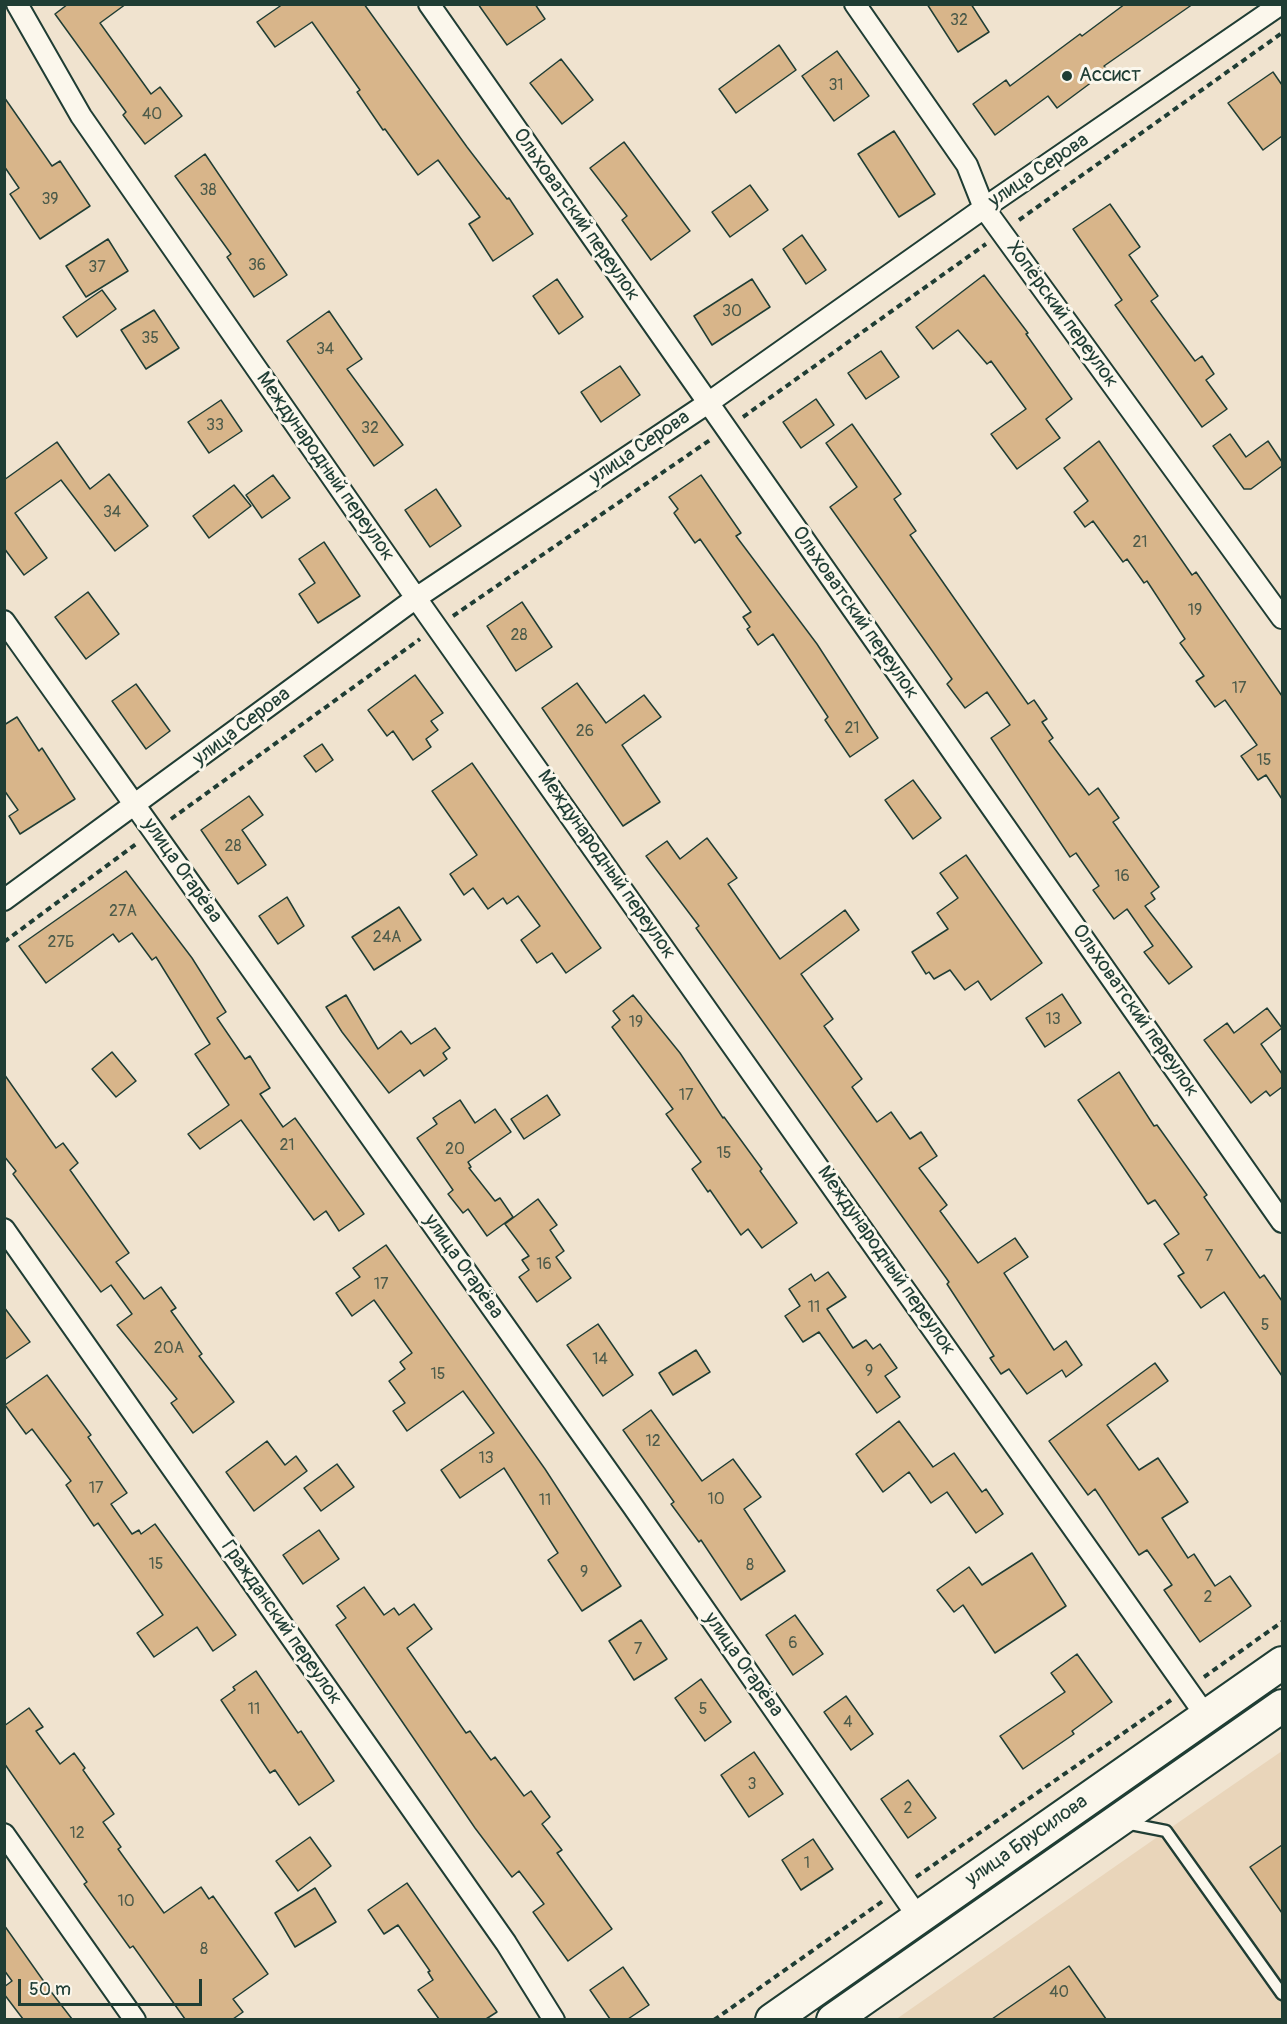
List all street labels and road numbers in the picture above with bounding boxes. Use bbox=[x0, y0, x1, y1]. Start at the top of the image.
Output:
street label: Ольховатский переулок bbox=[507, 124, 645, 306]
street label: улица Серова bbox=[984, 129, 1094, 213]
street label: Хопёрский переулок bbox=[1001, 237, 1123, 393]
street label: Международный переулок bbox=[251, 368, 399, 566]
street label: улица Серова bbox=[585, 406, 695, 490]
street label: Ольховатский переулок bbox=[786, 522, 924, 704]
street label: улица Серова bbox=[189, 683, 295, 771]
street label: Международный переулок bbox=[532, 766, 680, 964]
street label: улица Огарёва bbox=[137, 814, 227, 928]
street label: Ольховатский переулок bbox=[1066, 920, 1204, 1102]
street label: Международный переулок bbox=[812, 1162, 960, 1360]
street label: улица Огарёва bbox=[418, 1210, 508, 1324]
street label: Гражданский переулок bbox=[215, 1536, 347, 1710]
street label: улица Огарёва bbox=[698, 1608, 788, 1722]
street label: улица Брусилова bbox=[961, 1790, 1093, 1892]

